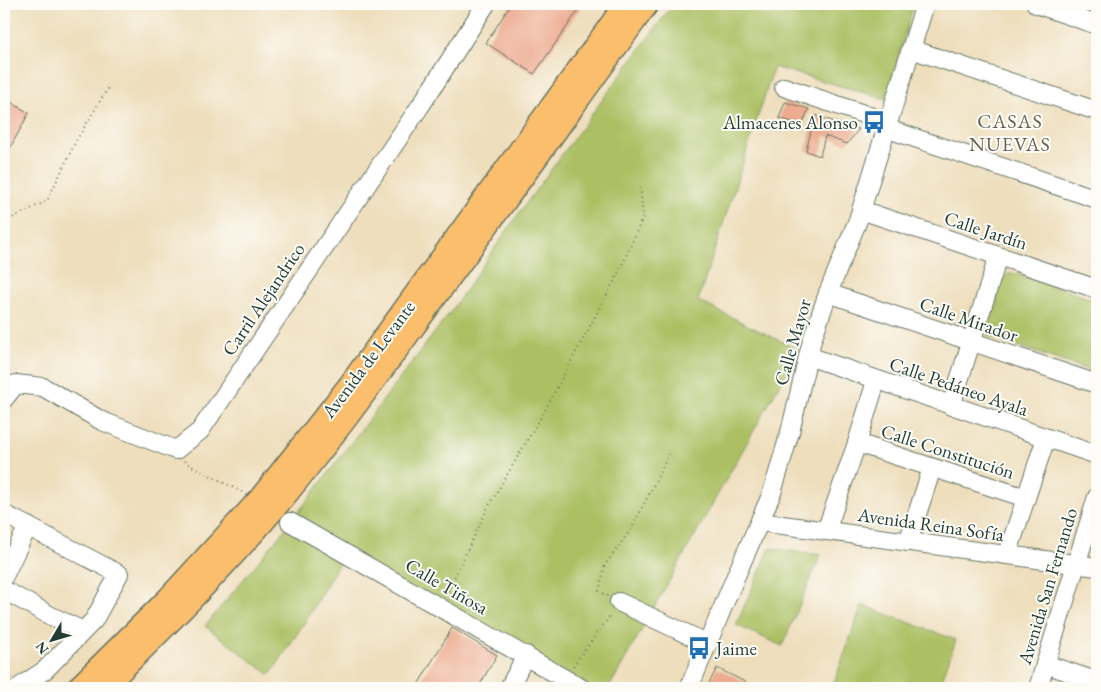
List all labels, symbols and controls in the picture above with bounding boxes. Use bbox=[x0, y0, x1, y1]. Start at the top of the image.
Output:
district label: CASAS NUEVAS bbox=[969, 108, 1051, 157]
bus stop icon: Almacenes Alonso bbox=[861, 109, 887, 135]
place label: Almacenes Alonso bbox=[722, 110, 858, 135]
street label: Calle Jardín bbox=[941, 205, 1031, 256]
street label: Carril Alejandrico bbox=[216, 238, 310, 361]
street label: Calle Mirador bbox=[916, 291, 1022, 348]
street label: Avenida de Levante bbox=[315, 295, 421, 424]
street label: Calle Mayor bbox=[768, 295, 817, 388]
street label: Calle Pedáneo Ayala bbox=[886, 351, 1032, 422]
street label: Calle Constitución bbox=[878, 418, 1018, 485]
street label: Avenida Reina Sofía bbox=[855, 502, 1006, 547]
street label: Avenida San Fernando bbox=[1011, 505, 1083, 669]
street label: Calle Tiñosa bbox=[401, 553, 493, 620]
north arrow bbox=[28, 614, 78, 664]
bus stop icon: Jaime bbox=[686, 635, 712, 661]
place label: Jaime bbox=[714, 636, 757, 661]
text: N bbox=[31, 637, 52, 658]

